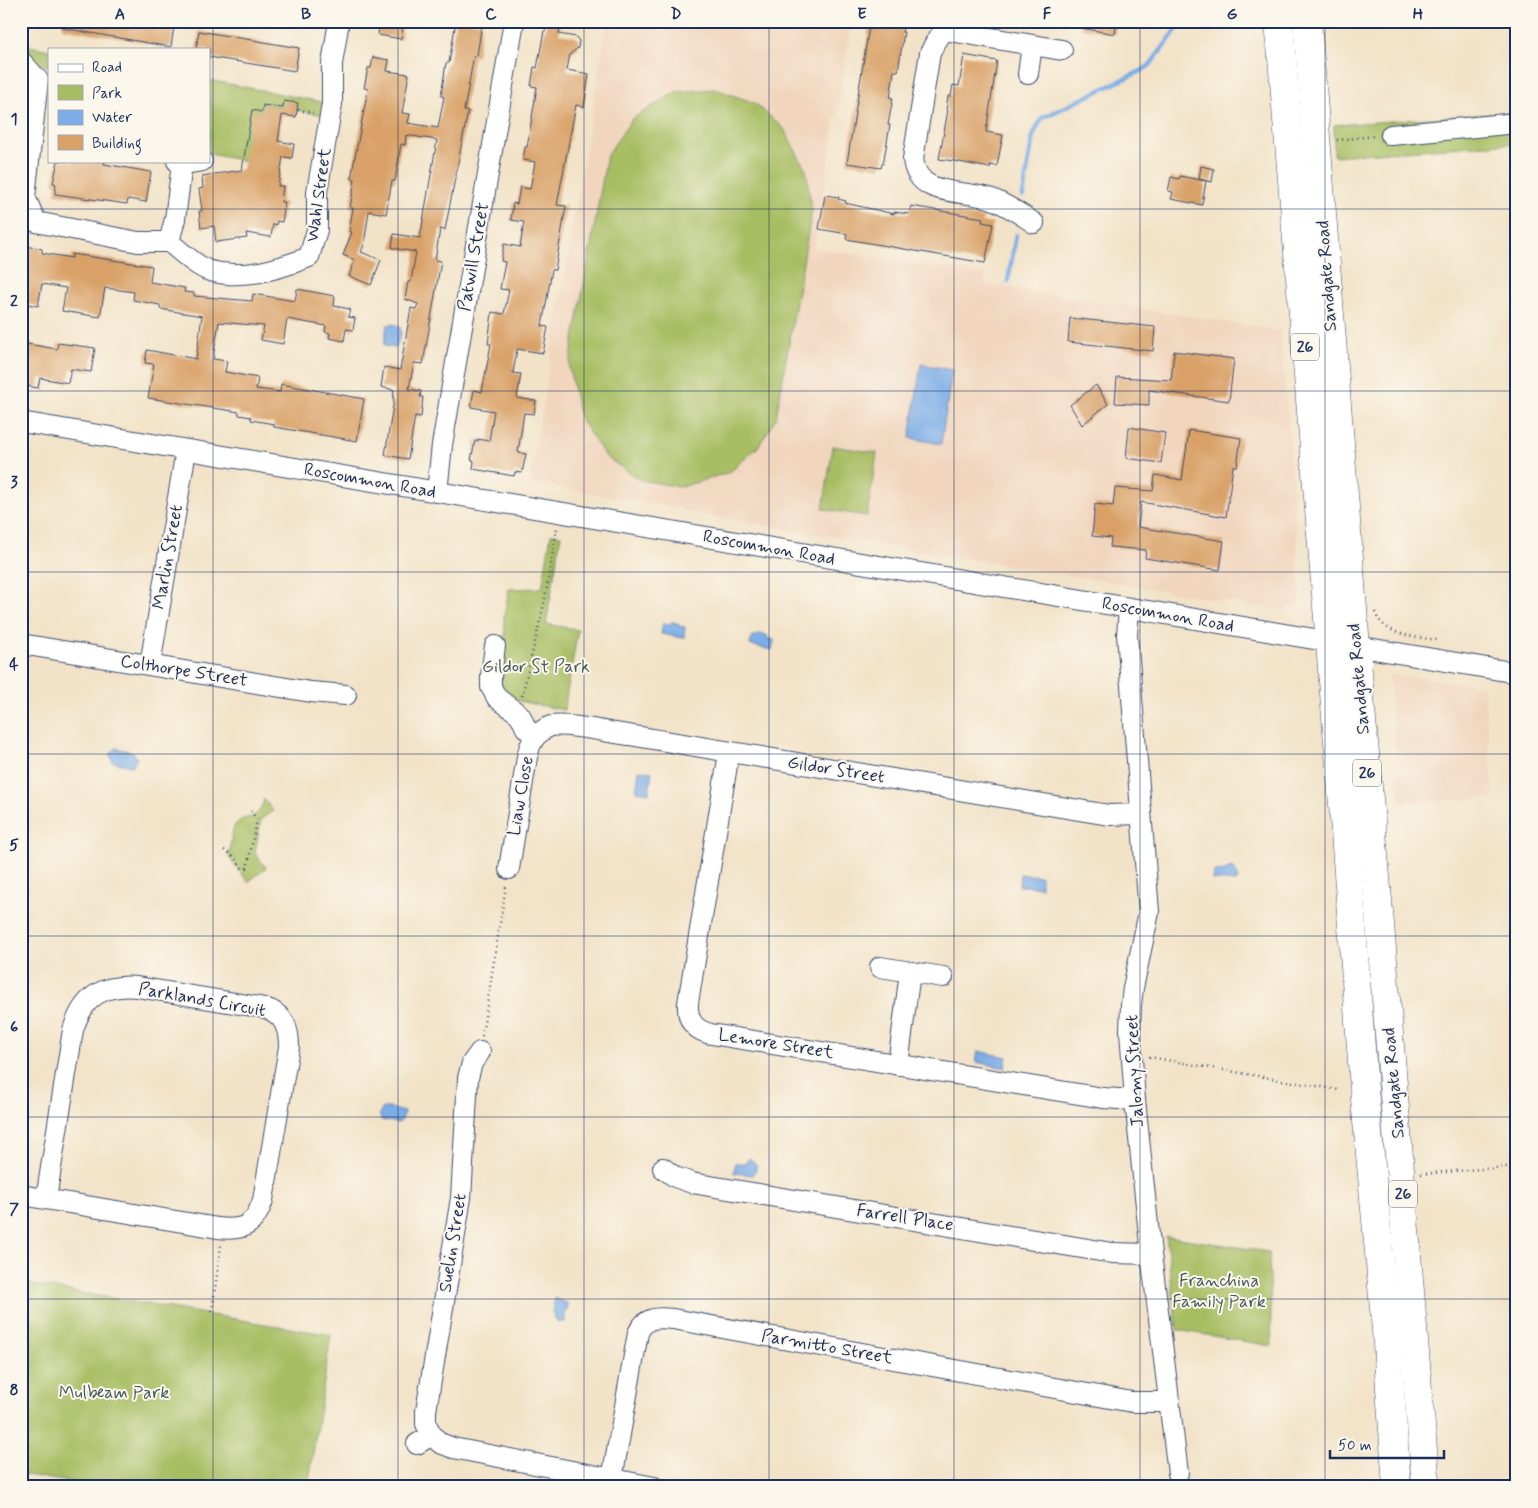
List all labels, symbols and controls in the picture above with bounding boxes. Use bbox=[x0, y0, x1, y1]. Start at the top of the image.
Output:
text: A bbox=[115, 4, 125, 25]
text: B bbox=[301, 4, 311, 25]
text: C bbox=[485, 4, 497, 25]
text: D bbox=[670, 4, 682, 25]
text: E bbox=[857, 4, 867, 25]
text: F bbox=[1043, 4, 1052, 25]
text: G bbox=[1227, 4, 1238, 25]
text: H bbox=[1413, 4, 1424, 25]
legend bbox=[48, 48, 210, 162]
text: Road bbox=[92, 58, 122, 78]
text: Park bbox=[92, 84, 122, 104]
text: Water bbox=[92, 108, 132, 128]
text: 1 bbox=[10, 109, 18, 130]
text: Building bbox=[92, 134, 142, 155]
street label: Wahl Street bbox=[301, 146, 338, 244]
street label: Patwill Street bbox=[453, 201, 495, 313]
street label: Sandgate Road bbox=[1311, 220, 1343, 332]
text: 2 bbox=[10, 291, 18, 312]
road number: 26 bbox=[1291, 334, 1319, 361]
street label: Roscommon Road bbox=[302, 458, 438, 504]
text: 3 bbox=[10, 472, 18, 493]
street label: Marlin Street bbox=[147, 503, 189, 611]
street label: Roscommon Road bbox=[701, 525, 837, 571]
street label: Roscommon Road bbox=[1100, 592, 1236, 638]
street label: Sandgate Road bbox=[1342, 622, 1376, 736]
street label: Colthorpe Street bbox=[119, 649, 249, 693]
text: 4 bbox=[9, 654, 19, 675]
park label: Gildor St Park bbox=[482, 655, 590, 679]
street label: Gildor Street bbox=[786, 750, 887, 790]
street label: Liaw Close bbox=[502, 754, 540, 838]
road number: 26 bbox=[1353, 760, 1381, 786]
text: 5 bbox=[9, 835, 19, 856]
street label: Parklands Circuit bbox=[136, 977, 268, 1023]
street label: Jalomy Street bbox=[1120, 1014, 1150, 1128]
text: 6 bbox=[10, 1017, 18, 1038]
street label: Lemore Street bbox=[717, 1023, 836, 1065]
street label: Sandgate Road bbox=[1377, 1026, 1411, 1140]
road number: 26 bbox=[1389, 1180, 1417, 1208]
street label: Suelin Street bbox=[433, 1192, 473, 1294]
text: 7 bbox=[9, 1199, 19, 1220]
street label: Farrell Place bbox=[855, 1199, 955, 1237]
park label: Franchina Family Park bbox=[1172, 1269, 1266, 1314]
street label: Parmitto Street bbox=[760, 1324, 895, 1370]
text: 8 bbox=[9, 1380, 19, 1401]
park label: Mulbeam Park bbox=[59, 1381, 169, 1405]
scale bar bbox=[1330, 1428, 1444, 1460]
text: 50 m bbox=[1338, 1436, 1372, 1456]

